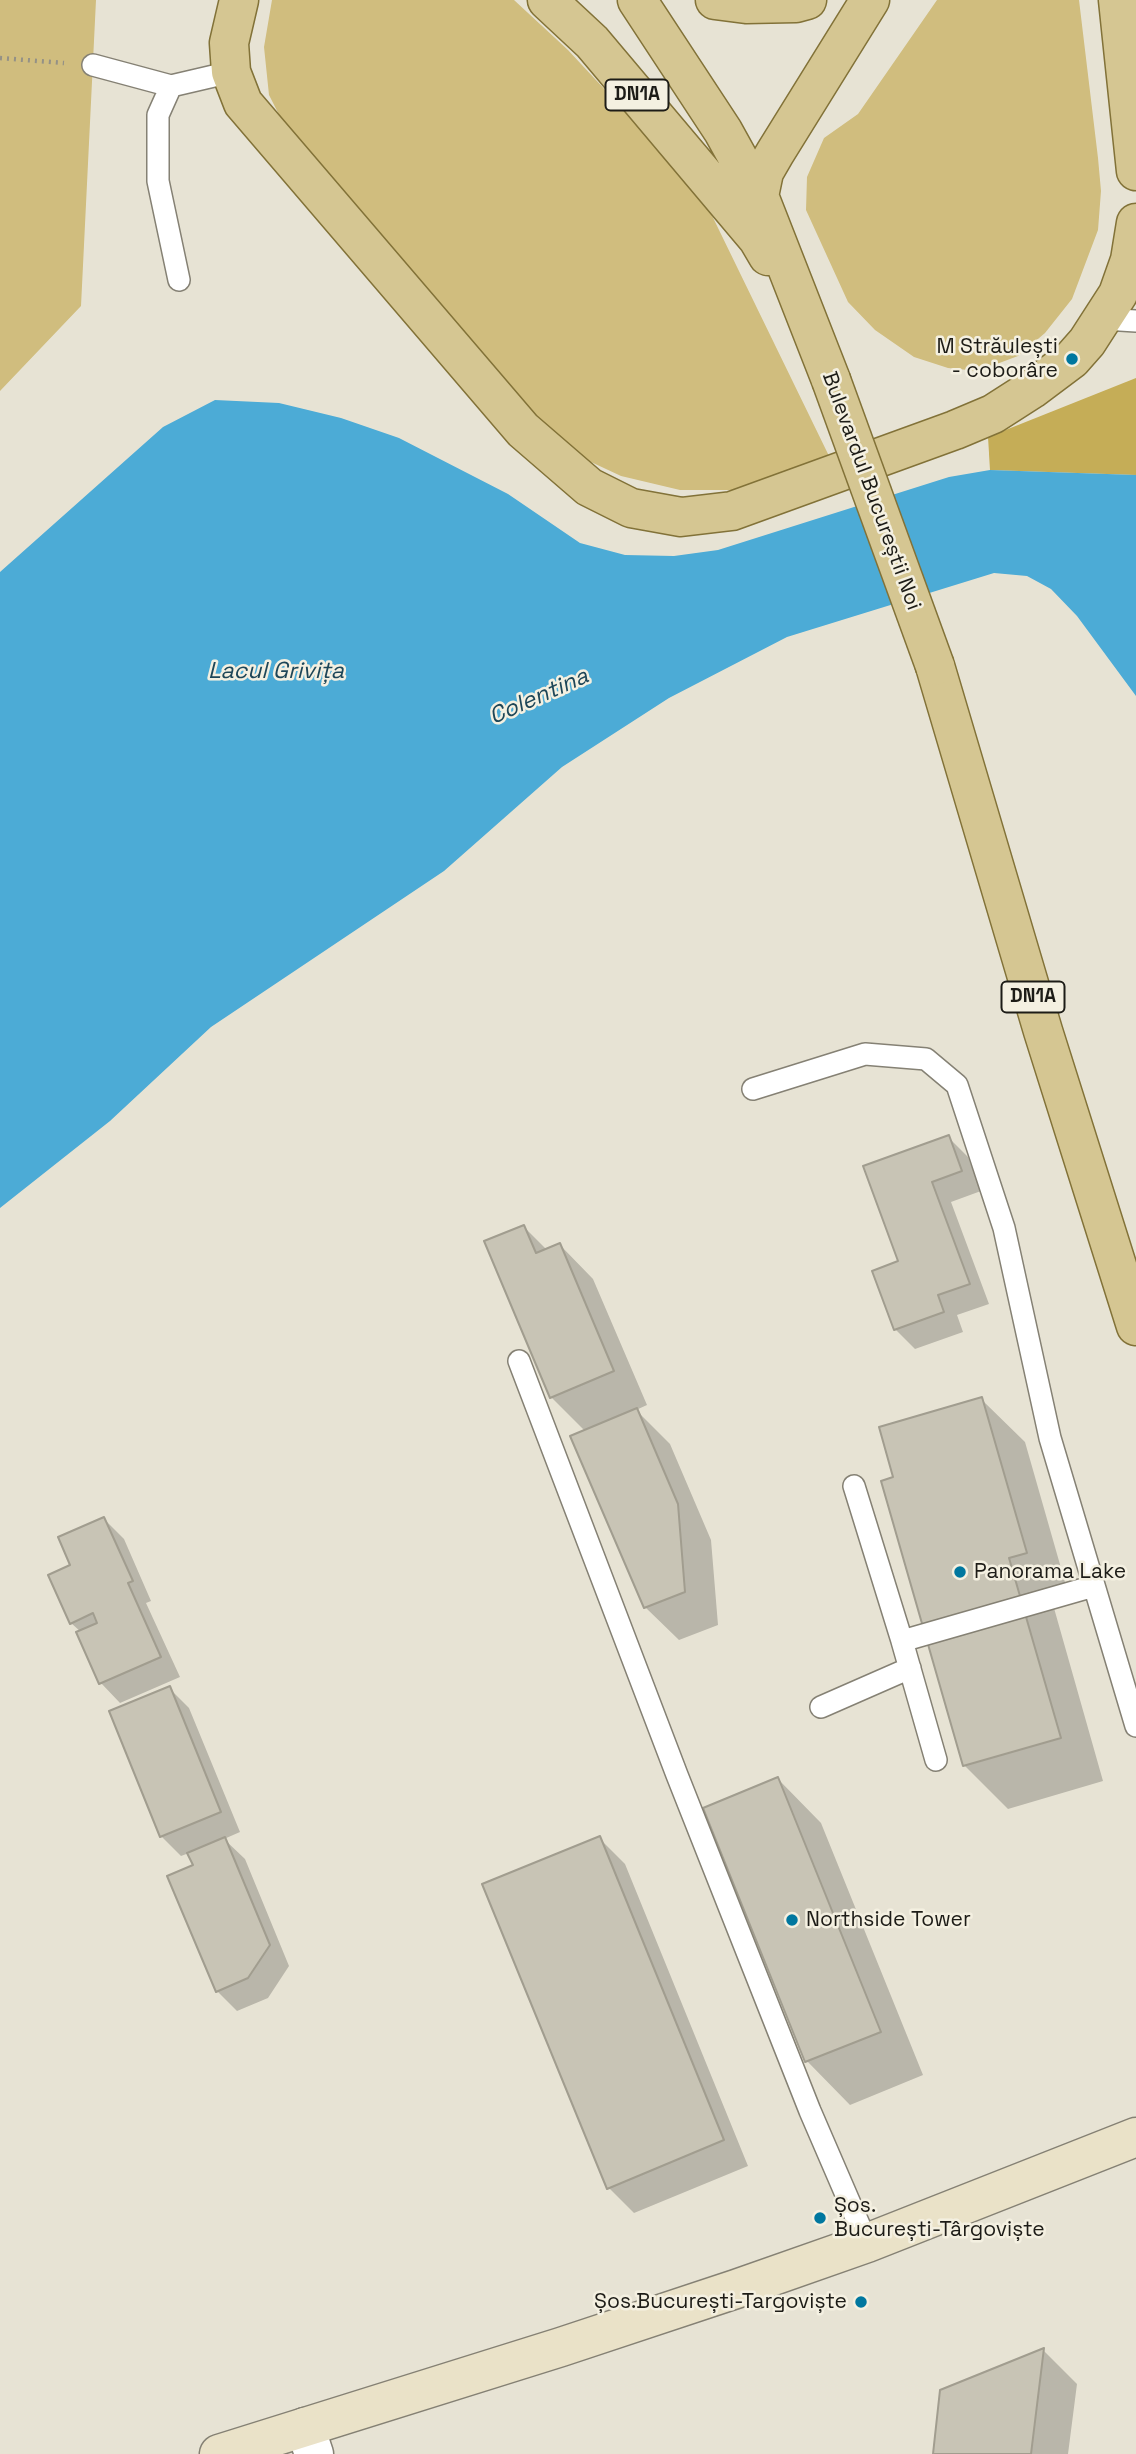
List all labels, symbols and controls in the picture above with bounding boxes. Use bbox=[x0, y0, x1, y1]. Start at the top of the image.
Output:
road number: DN1A bbox=[606, 80, 668, 110]
place label: M Străulești - coborâre bbox=[936, 334, 1058, 384]
marker: M Străulești - coborâre bbox=[1064, 351, 1080, 367]
street label: Bulevardul Bucureștii Noi bbox=[816, 368, 926, 614]
water label: Lacul Grivița bbox=[208, 658, 344, 686]
water label: Colentina bbox=[485, 663, 593, 731]
road number: DN1A bbox=[1002, 981, 1064, 1012]
place label: Panorama Lake bbox=[974, 1559, 1126, 1585]
marker: Panorama Lake bbox=[952, 1564, 968, 1580]
place label: Northside Tower bbox=[806, 1907, 971, 1933]
marker: Northside Tower bbox=[784, 1912, 800, 1928]
place label: Șos. București-Târgoviște bbox=[834, 2193, 1045, 2243]
marker: Șos. București-Târgoviște bbox=[812, 2210, 828, 2226]
place label: Șos.București-Targoviște bbox=[594, 2289, 847, 2315]
marker: Șos.București-Targoviște bbox=[853, 2294, 869, 2310]

